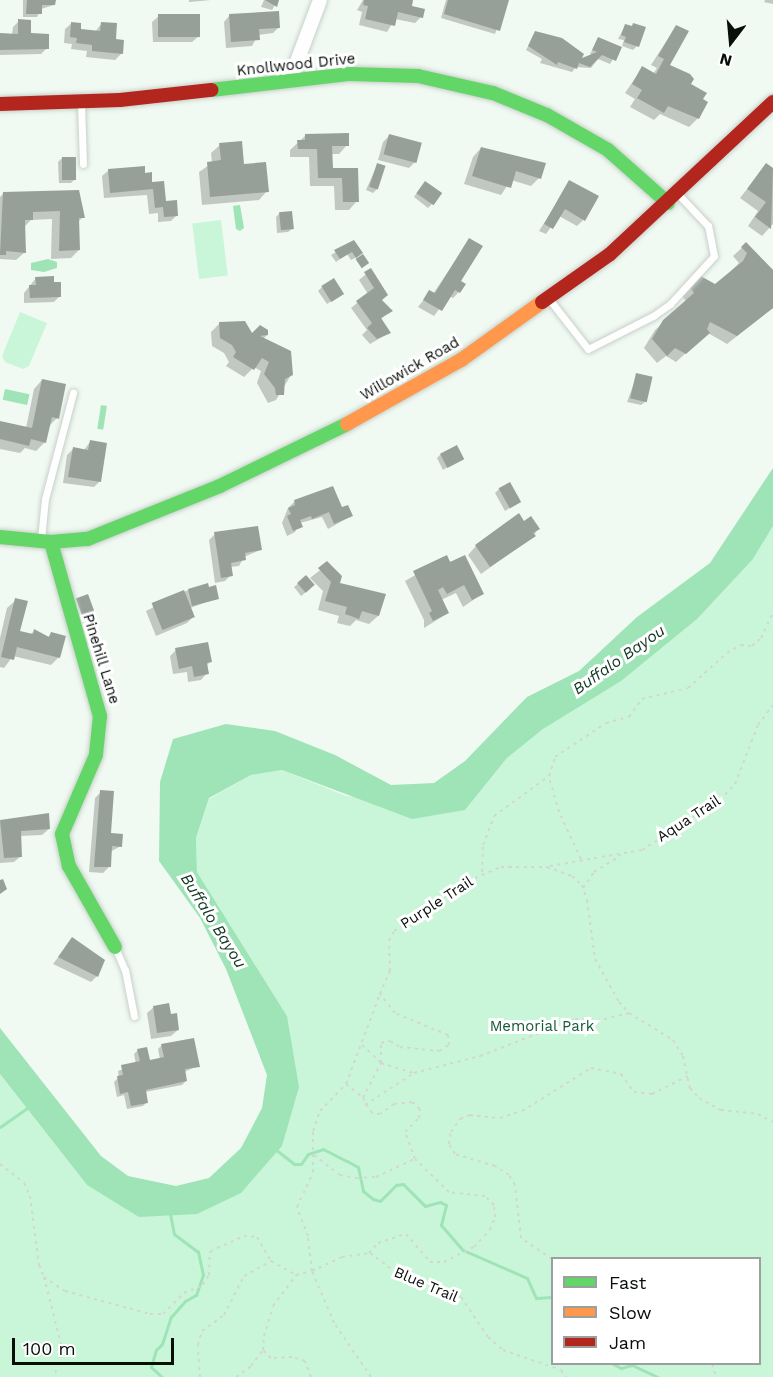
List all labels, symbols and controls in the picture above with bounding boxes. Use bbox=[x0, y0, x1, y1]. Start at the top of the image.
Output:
north arrow bbox=[701, 12, 761, 72]
text: N bbox=[718, 49, 734, 71]
street label: Knollwood Drive bbox=[236, 50, 356, 80]
street label: Willowick Road bbox=[357, 333, 463, 405]
street label: Pinehill Lane bbox=[79, 611, 123, 707]
water label: Buffalo Bayou bbox=[569, 621, 669, 699]
street label: Aqua Trail bbox=[653, 792, 725, 846]
water label: Buffalo Bayou bbox=[176, 870, 250, 972]
street label: Purple Trail bbox=[397, 873, 477, 933]
park label: Memorial Park bbox=[489, 1018, 595, 1036]
legend bbox=[551, 1257, 761, 1365]
street label: Blue Trail bbox=[391, 1263, 461, 1307]
text: Fast bbox=[609, 1272, 646, 1293]
text: Slow bbox=[609, 1302, 652, 1323]
scale bar bbox=[15, 1326, 177, 1364]
text: Jam bbox=[609, 1332, 646, 1353]
text: 100 m bbox=[23, 1338, 76, 1359]

